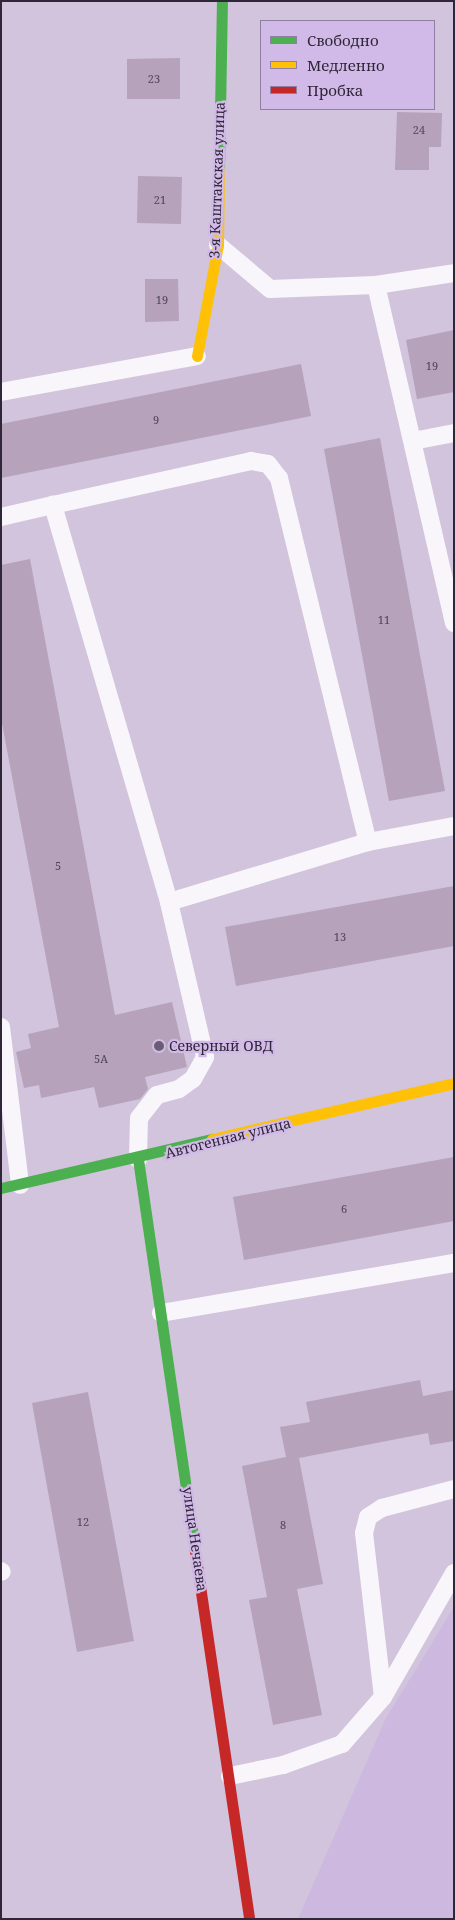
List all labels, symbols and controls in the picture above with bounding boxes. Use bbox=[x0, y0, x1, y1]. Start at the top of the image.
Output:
legend bbox=[260, 20, 435, 110]
text: Свободно bbox=[307, 30, 379, 50]
text: Медленно bbox=[307, 55, 385, 75]
house number: 23 bbox=[148, 72, 160, 86]
text: Пробка bbox=[307, 80, 363, 100]
street label: 3-я Каштакская улица bbox=[206, 102, 228, 258]
house number: 24 bbox=[413, 123, 425, 137]
house number: 21 bbox=[154, 193, 166, 207]
house number: 19 bbox=[156, 293, 168, 307]
house number: 19 bbox=[426, 359, 438, 373]
house number: 9 bbox=[153, 413, 159, 427]
house number: 11 bbox=[378, 613, 390, 627]
house number: 5 bbox=[55, 859, 61, 873]
house number: 13 bbox=[334, 930, 346, 944]
place label: Северный ОВД bbox=[169, 1038, 273, 1054]
marker: Северный ОВД bbox=[153, 1040, 165, 1052]
house number: 5А bbox=[94, 1052, 108, 1066]
street label: Автогенная улица bbox=[163, 1114, 293, 1162]
house number: 6 bbox=[341, 1202, 347, 1216]
street label: улица Нечаева bbox=[179, 1486, 211, 1592]
house number: 12 bbox=[77, 1515, 89, 1529]
house number: 8 bbox=[280, 1518, 286, 1532]

